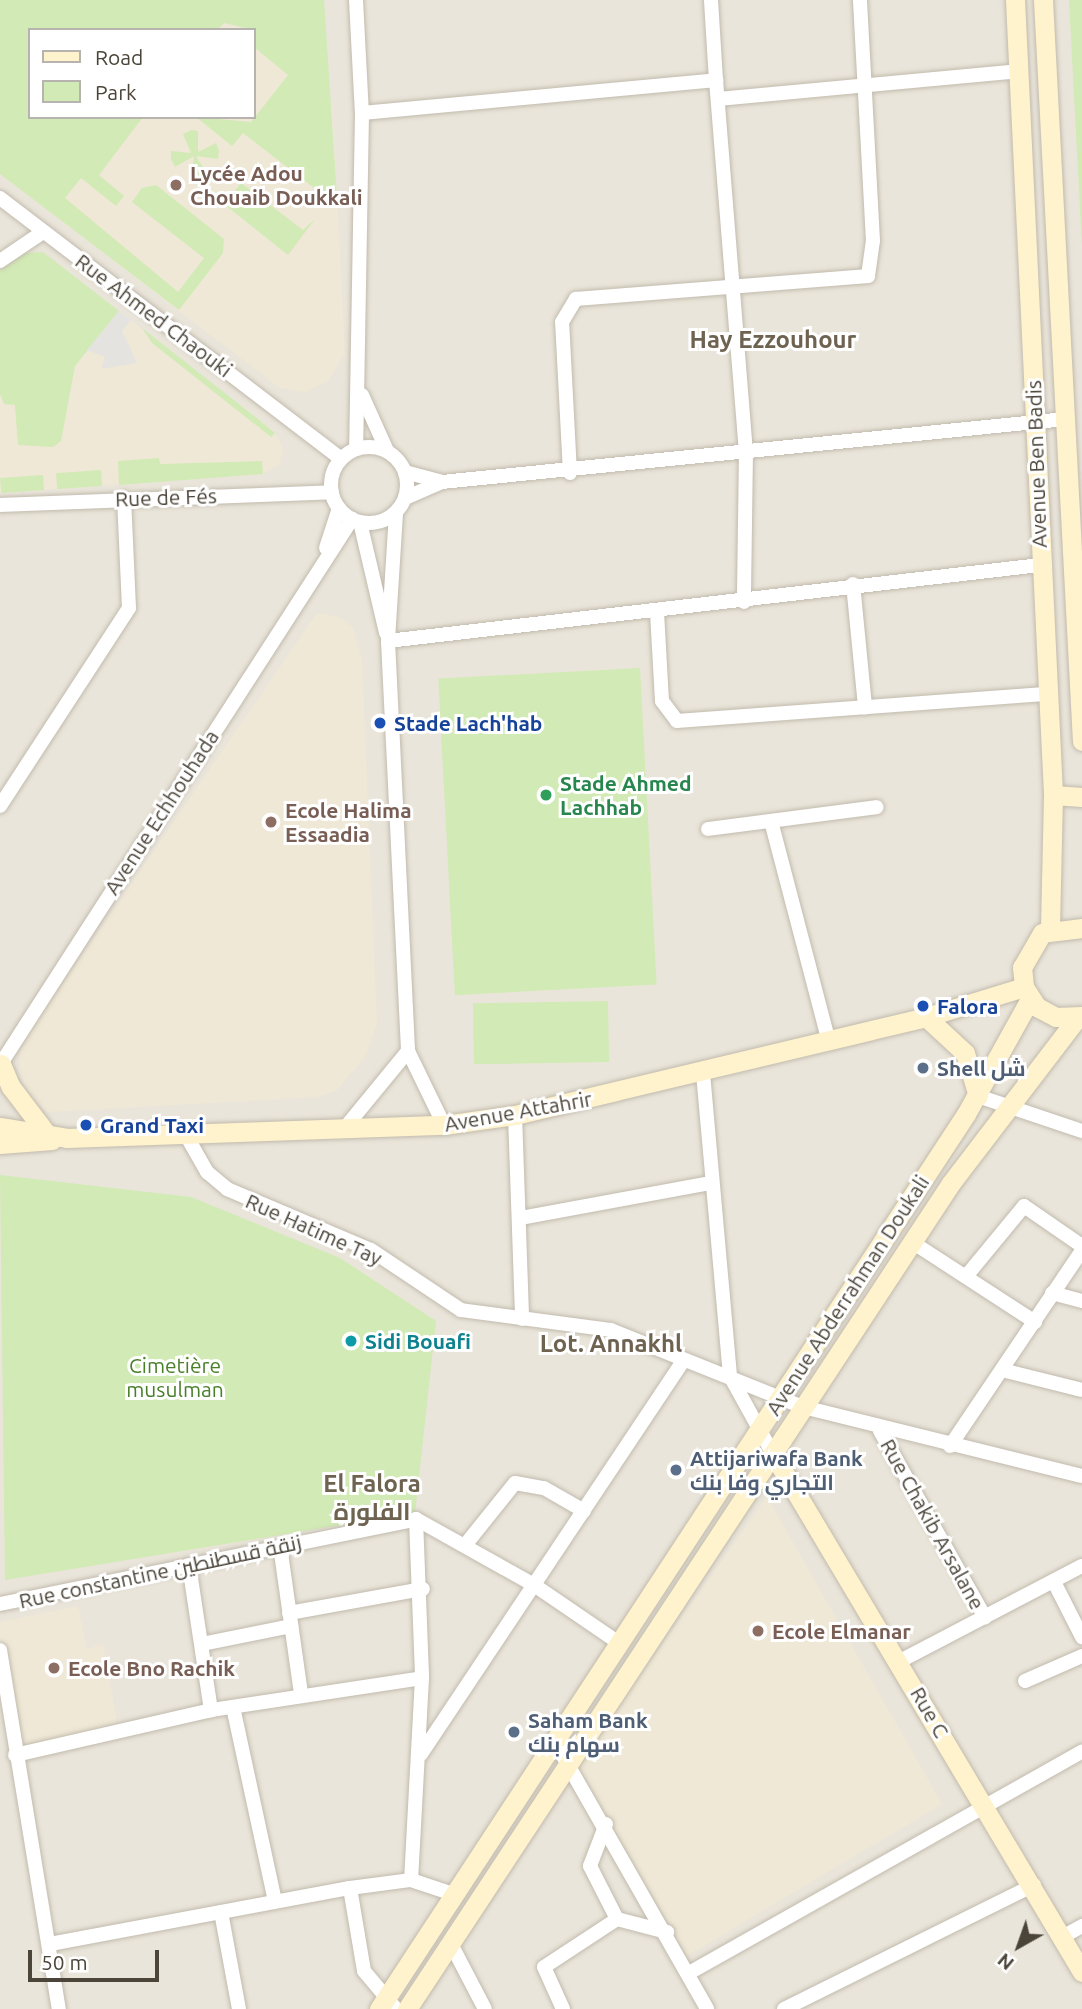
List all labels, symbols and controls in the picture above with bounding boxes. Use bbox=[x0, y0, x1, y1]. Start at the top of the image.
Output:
legend bbox=[28, 28, 256, 119]
text: Road bbox=[95, 45, 143, 69]
text: Park bbox=[95, 80, 137, 104]
place label: Lycée Adou Chouaib Doukkali bbox=[190, 160, 363, 210]
marker: Lycée Adou Chouaib Doukkali bbox=[168, 177, 184, 193]
street label: Rue Ahmed Chaouki bbox=[71, 248, 237, 382]
district label: Hay Ezzouhour bbox=[690, 326, 856, 354]
street label: Avenue Ben Badis bbox=[1020, 380, 1052, 548]
street label: Rue de Fés bbox=[115, 483, 217, 511]
place label: Stade Lach'hab bbox=[394, 710, 542, 736]
marker: Stade Lach'hab bbox=[372, 715, 388, 731]
street label: Avenue Echhouhada bbox=[98, 725, 224, 899]
place label: Stade Ahmed Lachhab bbox=[560, 770, 692, 820]
marker: Stade Ahmed Lachhab bbox=[538, 787, 554, 803]
place label: Ecole Halima Essaadia bbox=[285, 797, 412, 847]
marker: Ecole Halima Essaadia bbox=[263, 814, 279, 830]
place label: Falora bbox=[937, 993, 999, 1019]
marker: Falora bbox=[915, 998, 931, 1014]
place label: Shell شل bbox=[937, 1055, 1026, 1081]
marker: Shell شل bbox=[915, 1060, 931, 1076]
street label: Avenue Attahrir bbox=[442, 1086, 594, 1136]
place label: Grand Taxi bbox=[100, 1112, 204, 1138]
marker: Grand Taxi bbox=[78, 1117, 94, 1133]
street label: Avenue Abderrahman Doukali bbox=[760, 1170, 934, 1420]
street label: Rue Hatime Tay bbox=[242, 1188, 386, 1270]
place label: Sidi Bouafi bbox=[365, 1328, 471, 1354]
district label: Lot. Annakhl bbox=[540, 1330, 682, 1358]
marker: Sidi Bouafi bbox=[343, 1333, 359, 1349]
park label: Cimetière musulman bbox=[126, 1352, 224, 1402]
street label: Rue Chakib Arsalane bbox=[876, 1434, 990, 1614]
place label: Attijariwafa Bank التجاري وفا بنك bbox=[690, 1445, 863, 1495]
marker: Attijariwafa Bank التجاري وفا بنك bbox=[668, 1462, 684, 1478]
district label: El Falora الفلورة bbox=[323, 1470, 421, 1526]
street label: Rue constantine زنقة قسطنطين bbox=[16, 1529, 304, 1613]
place label: Ecole Elmanar bbox=[772, 1618, 911, 1644]
marker: Ecole Elmanar bbox=[750, 1623, 766, 1639]
place label: Ecole Bno Rachik bbox=[68, 1655, 235, 1681]
marker: Ecole Bno Rachik bbox=[46, 1660, 62, 1676]
street label: Rue C bbox=[906, 1682, 954, 1742]
place label: Saham Bank سهام بنك bbox=[528, 1707, 648, 1757]
marker: Saham Bank سهام بنك bbox=[506, 1724, 522, 1740]
north arrow bbox=[984, 1911, 1054, 1981]
scale bar bbox=[32, 1936, 163, 1980]
text: N bbox=[993, 1949, 1018, 1975]
text: 50 m bbox=[41, 1950, 88, 1974]

